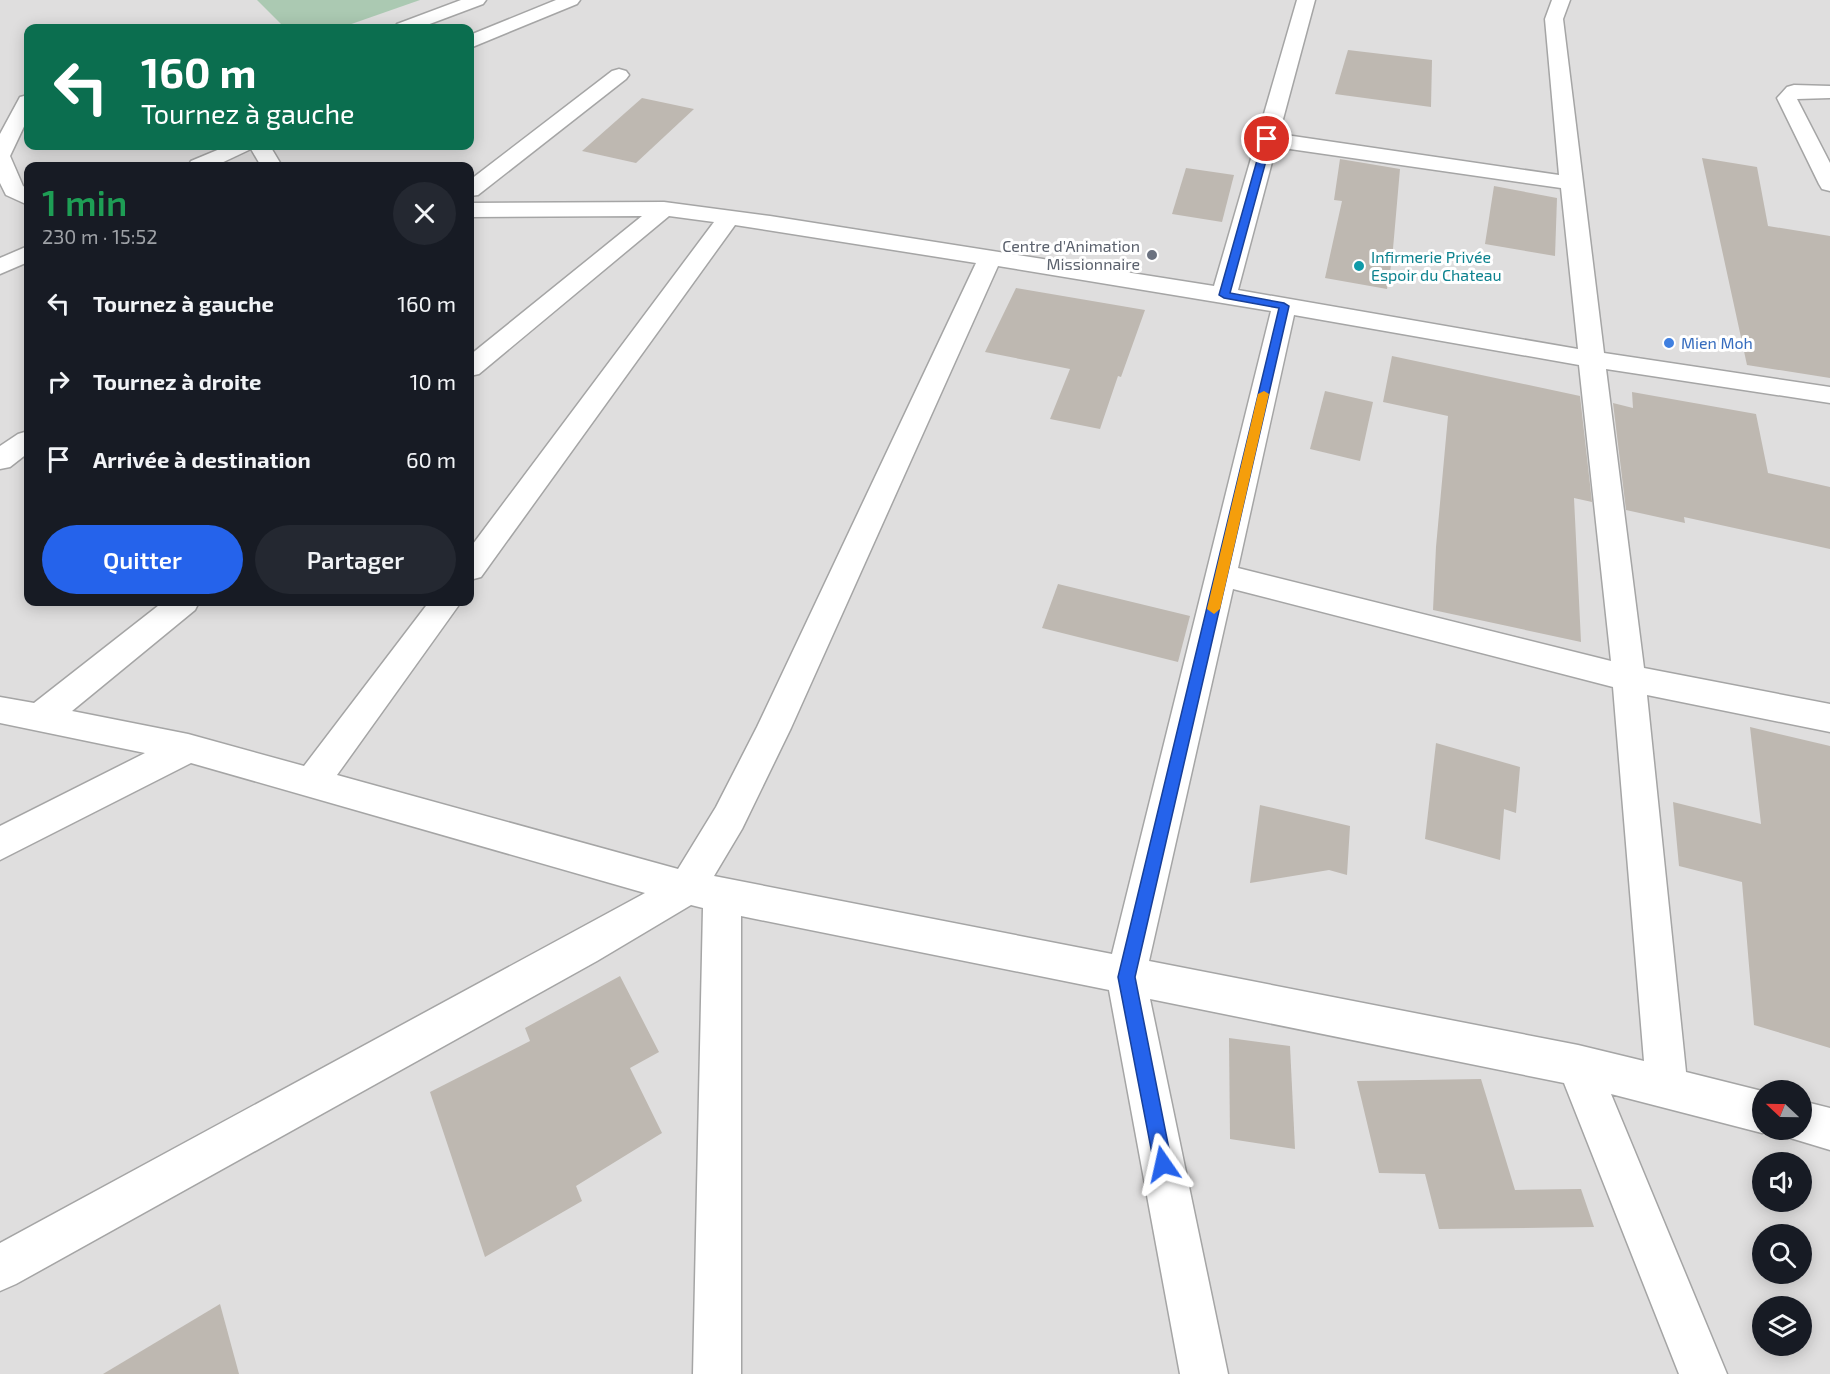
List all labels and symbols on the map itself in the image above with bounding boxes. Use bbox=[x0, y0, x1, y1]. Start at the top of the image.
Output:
pin bbox=[1241, 113, 1292, 164]
place label: Centre d'Animation Missionnaire bbox=[1002, 236, 1140, 273]
place label: Infirmerie Privée Espoir du Chateau bbox=[1371, 247, 1502, 284]
marker: Centre d'Animation Missionnaire bbox=[1145, 248, 1159, 262]
marker: Infirmerie Privée Espoir du Chateau bbox=[1352, 259, 1366, 273]
place label: Mien Moh bbox=[1681, 333, 1753, 352]
marker: Mien Moh bbox=[1662, 336, 1676, 350]
north arrow bbox=[1752, 1080, 1812, 1140]
position arrow bbox=[1131, 1132, 1195, 1196]

